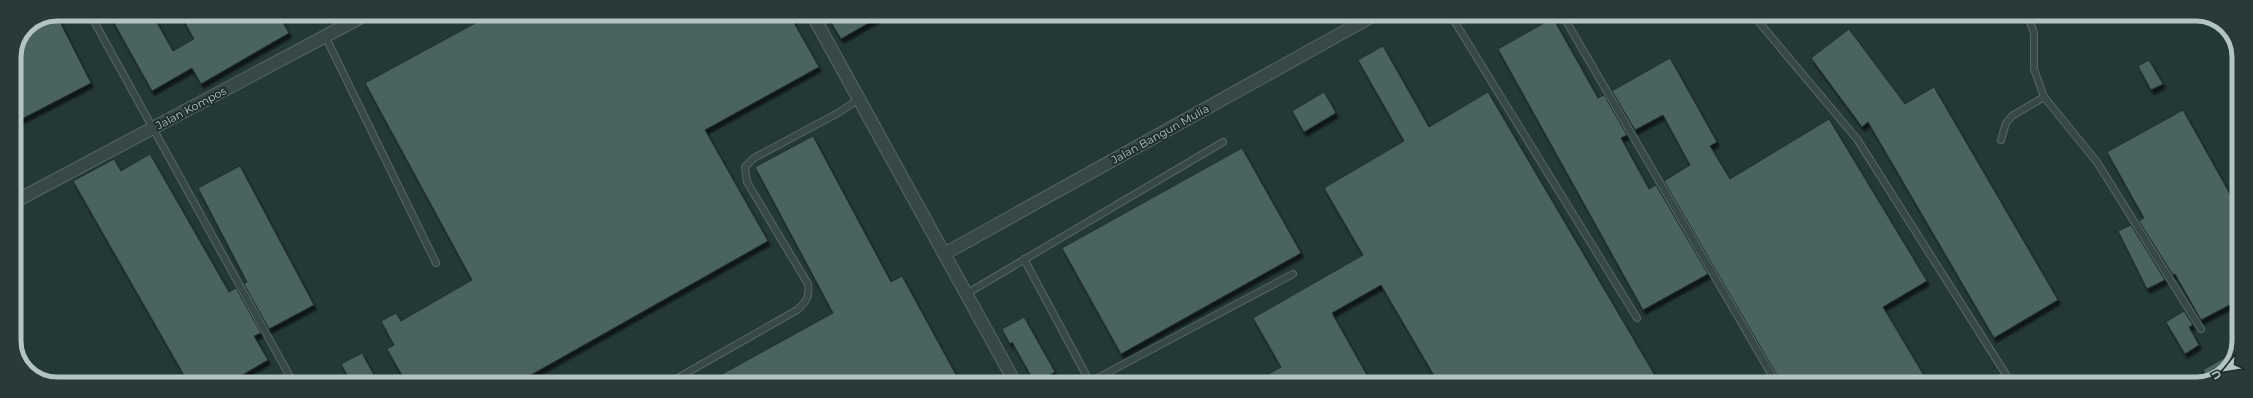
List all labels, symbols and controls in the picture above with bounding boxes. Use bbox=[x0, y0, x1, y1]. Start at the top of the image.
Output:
street label: Jalan Kompos bbox=[153, 83, 229, 133]
street label: Jalan Bangun Mulia bbox=[1108, 101, 1211, 167]
north arrow bbox=[2205, 350, 2245, 390]
text: U bbox=[2208, 368, 2225, 382]

